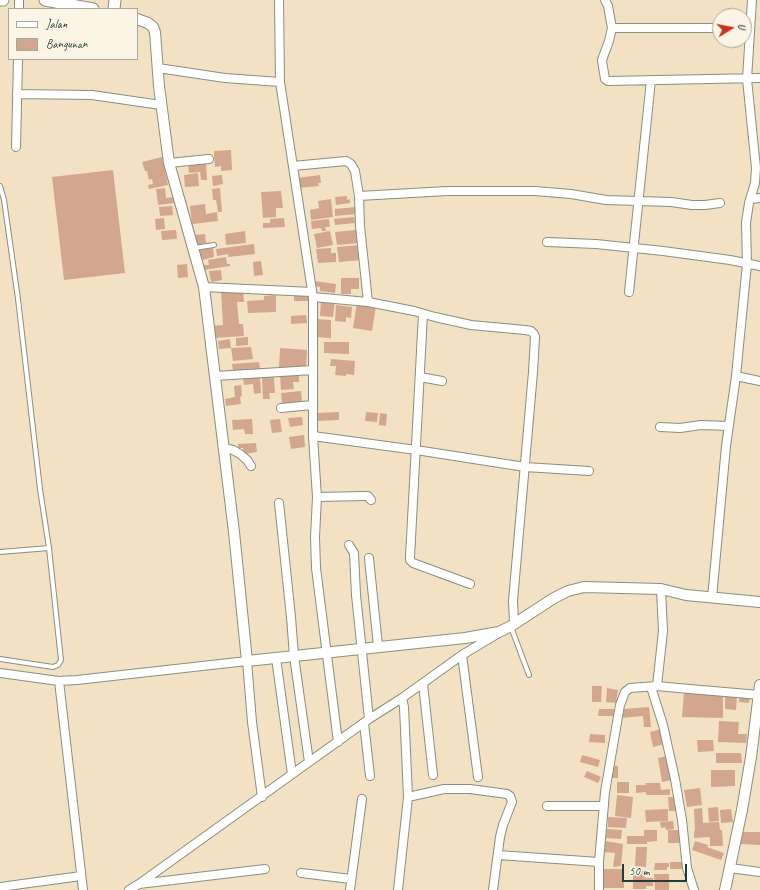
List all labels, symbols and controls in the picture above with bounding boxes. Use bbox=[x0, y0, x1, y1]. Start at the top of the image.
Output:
legend bbox=[8, 8, 138, 60]
north arrow bbox=[712, 8, 752, 48]
text: Jalan bbox=[46, 16, 67, 32]
text: U bbox=[735, 22, 750, 30]
text: Bangunan bbox=[46, 36, 87, 52]
scale bar bbox=[624, 856, 689, 882]
text: 50 m bbox=[629, 863, 649, 879]

